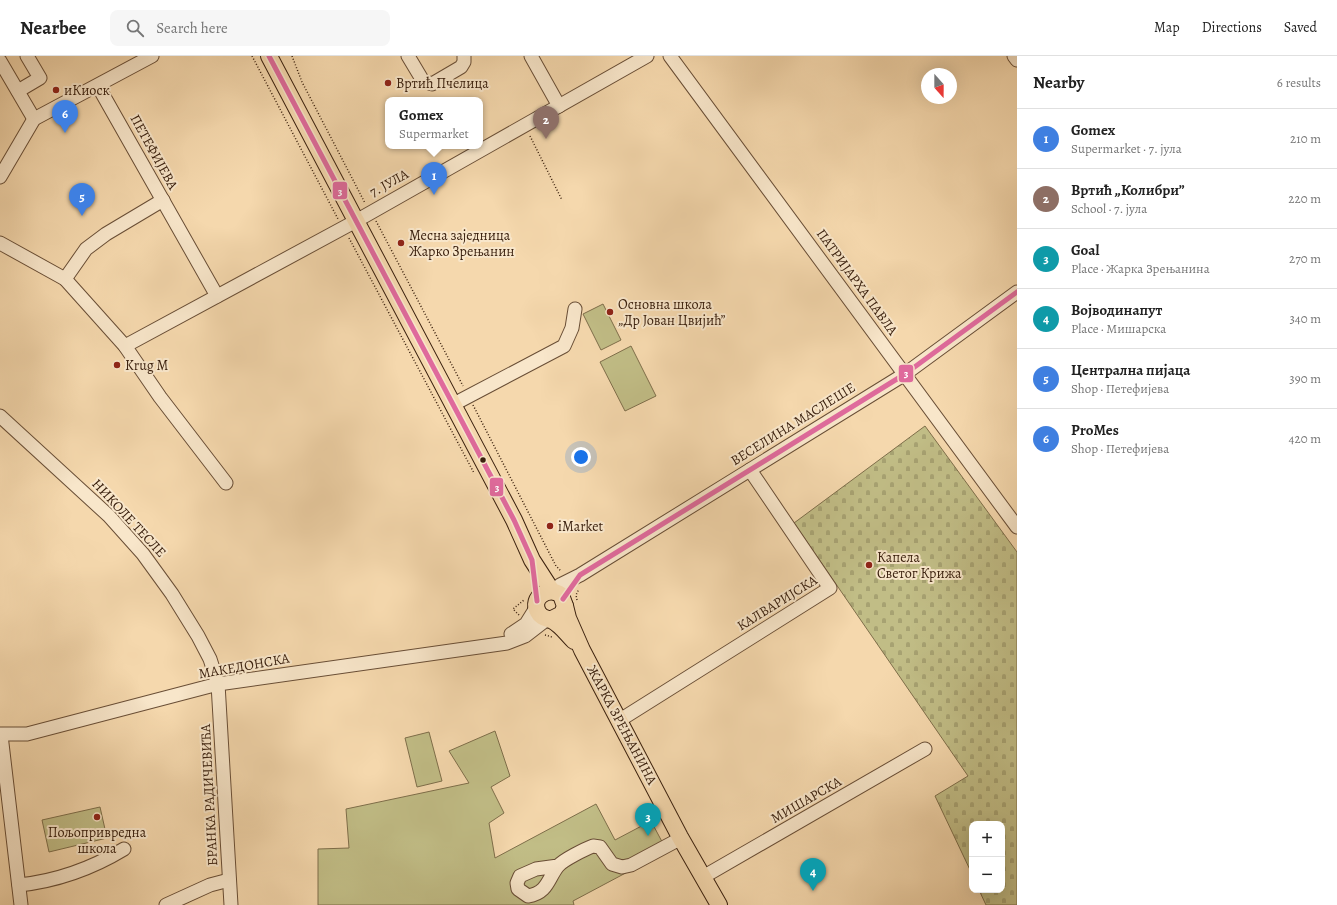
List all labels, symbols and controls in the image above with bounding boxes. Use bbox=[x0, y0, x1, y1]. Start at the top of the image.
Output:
search box bbox=[110, 10, 390, 46]
text: Nearbee bbox=[20, 15, 86, 41]
icon: search bbox=[124, 17, 146, 39]
text: Search here bbox=[156, 18, 228, 38]
text: Map bbox=[1154, 18, 1180, 37]
text: Directions bbox=[1202, 18, 1262, 37]
text: Saved bbox=[1284, 18, 1317, 37]
north arrow bbox=[921, 68, 957, 104]
text: Nearby bbox=[1033, 71, 1084, 94]
place label: Вртић Пчелица bbox=[396, 74, 489, 93]
text: 6 results bbox=[1277, 74, 1321, 91]
marker: Вртић Пчелица bbox=[383, 78, 393, 88]
place label: иКиоск bbox=[64, 81, 110, 100]
marker: иКиоск bbox=[51, 85, 61, 95]
popup bbox=[385, 97, 483, 149]
pin: 6 bbox=[52, 100, 78, 133]
text: Gomex bbox=[399, 105, 443, 125]
pin: 2 bbox=[533, 106, 559, 139]
street label: ПЕТЕФИЈЕВА bbox=[126, 111, 183, 194]
text: Gomex bbox=[1071, 120, 1115, 140]
text: Supermarket bbox=[399, 125, 469, 142]
text: 1 bbox=[1044, 130, 1048, 147]
text: 210 m bbox=[1290, 130, 1321, 147]
text: Supermarket · 7. јула bbox=[1071, 140, 1182, 157]
pin: 1 bbox=[421, 162, 447, 195]
street label: 7. ЈУЛА bbox=[366, 164, 413, 201]
text: Вртић „Колибри” bbox=[1071, 180, 1185, 200]
line badge: 3 bbox=[332, 181, 348, 200]
pin: 5 bbox=[69, 183, 95, 216]
text: 3 bbox=[338, 184, 343, 199]
text: 2 bbox=[1043, 190, 1049, 207]
text: 220 m bbox=[1288, 190, 1321, 207]
text: School · 7. јула bbox=[1071, 200, 1147, 217]
street label: ПАТРИЈАРХА ПАВЛА bbox=[812, 225, 903, 340]
place label: Месна заједница Жарко Зрењанин bbox=[409, 226, 515, 261]
marker: Месна заједница Жарко Зрењанин bbox=[396, 238, 406, 248]
text: Goal bbox=[1071, 240, 1100, 260]
text: 3 bbox=[1043, 250, 1049, 267]
text: 270 m bbox=[1289, 250, 1321, 267]
text: Place · Жарка Зрењанина bbox=[1071, 260, 1210, 277]
place label: Основна школа „Др Јован Цвијић” bbox=[618, 295, 726, 330]
text: Војводинапут bbox=[1071, 300, 1162, 320]
marker: Основна школа „Др Јован Цвијић” bbox=[605, 307, 615, 317]
text: 4 bbox=[1043, 310, 1049, 327]
text: 340 m bbox=[1289, 310, 1321, 327]
text: Place · Мишарска bbox=[1071, 320, 1166, 337]
place label: Krug M bbox=[125, 356, 169, 375]
marker: Krug M bbox=[112, 360, 122, 370]
text: Централна пијаца bbox=[1071, 360, 1191, 380]
line badge: 3 bbox=[898, 364, 914, 383]
text: 3 bbox=[904, 366, 909, 381]
text: 5 bbox=[1043, 370, 1049, 387]
text: 390 m bbox=[1289, 370, 1321, 387]
street label: ВЕСЕЛИНА МАСЛЕШЕ bbox=[727, 378, 859, 470]
text: Shop · Петефијева bbox=[1071, 380, 1169, 397]
text: ProMes bbox=[1071, 420, 1119, 440]
text: 6 bbox=[1043, 430, 1049, 447]
text: 420 m bbox=[1289, 430, 1321, 447]
text: Shop · Петефијева bbox=[1071, 440, 1169, 457]
your location bbox=[571, 447, 591, 467]
unlabelled marker bbox=[478, 455, 488, 465]
street label: НИКОЛЕ ТЕСЛЕ bbox=[88, 475, 170, 561]
line badge: 3 bbox=[489, 477, 504, 497]
text: 3 bbox=[495, 480, 500, 495]
place label: iMarket bbox=[558, 517, 604, 536]
marker: iMarket bbox=[545, 521, 555, 531]
place label: Капела Светог Крижа bbox=[877, 548, 962, 583]
marker: Капела Светог Крижа bbox=[864, 560, 874, 570]
street label: КАЛВАРИЈСКА bbox=[733, 570, 821, 635]
street label: МАКЕДОНСКА bbox=[197, 649, 292, 683]
street label: ЖАРКА ЗРЕЊАНИНА bbox=[582, 662, 662, 789]
street label: БРАНКА РАДИЧЕВИЋА bbox=[196, 723, 222, 867]
street label: МИШАРСКА bbox=[767, 772, 846, 828]
pin: 3 bbox=[635, 803, 661, 836]
marker: Пољопривредна школа bbox=[92, 812, 102, 822]
map controls bbox=[969, 821, 1005, 893]
button: + bbox=[969, 821, 1005, 857]
place label: Пољопривредна школа bbox=[48, 823, 147, 858]
button: − bbox=[969, 857, 1005, 893]
pin: 4 bbox=[800, 858, 826, 891]

